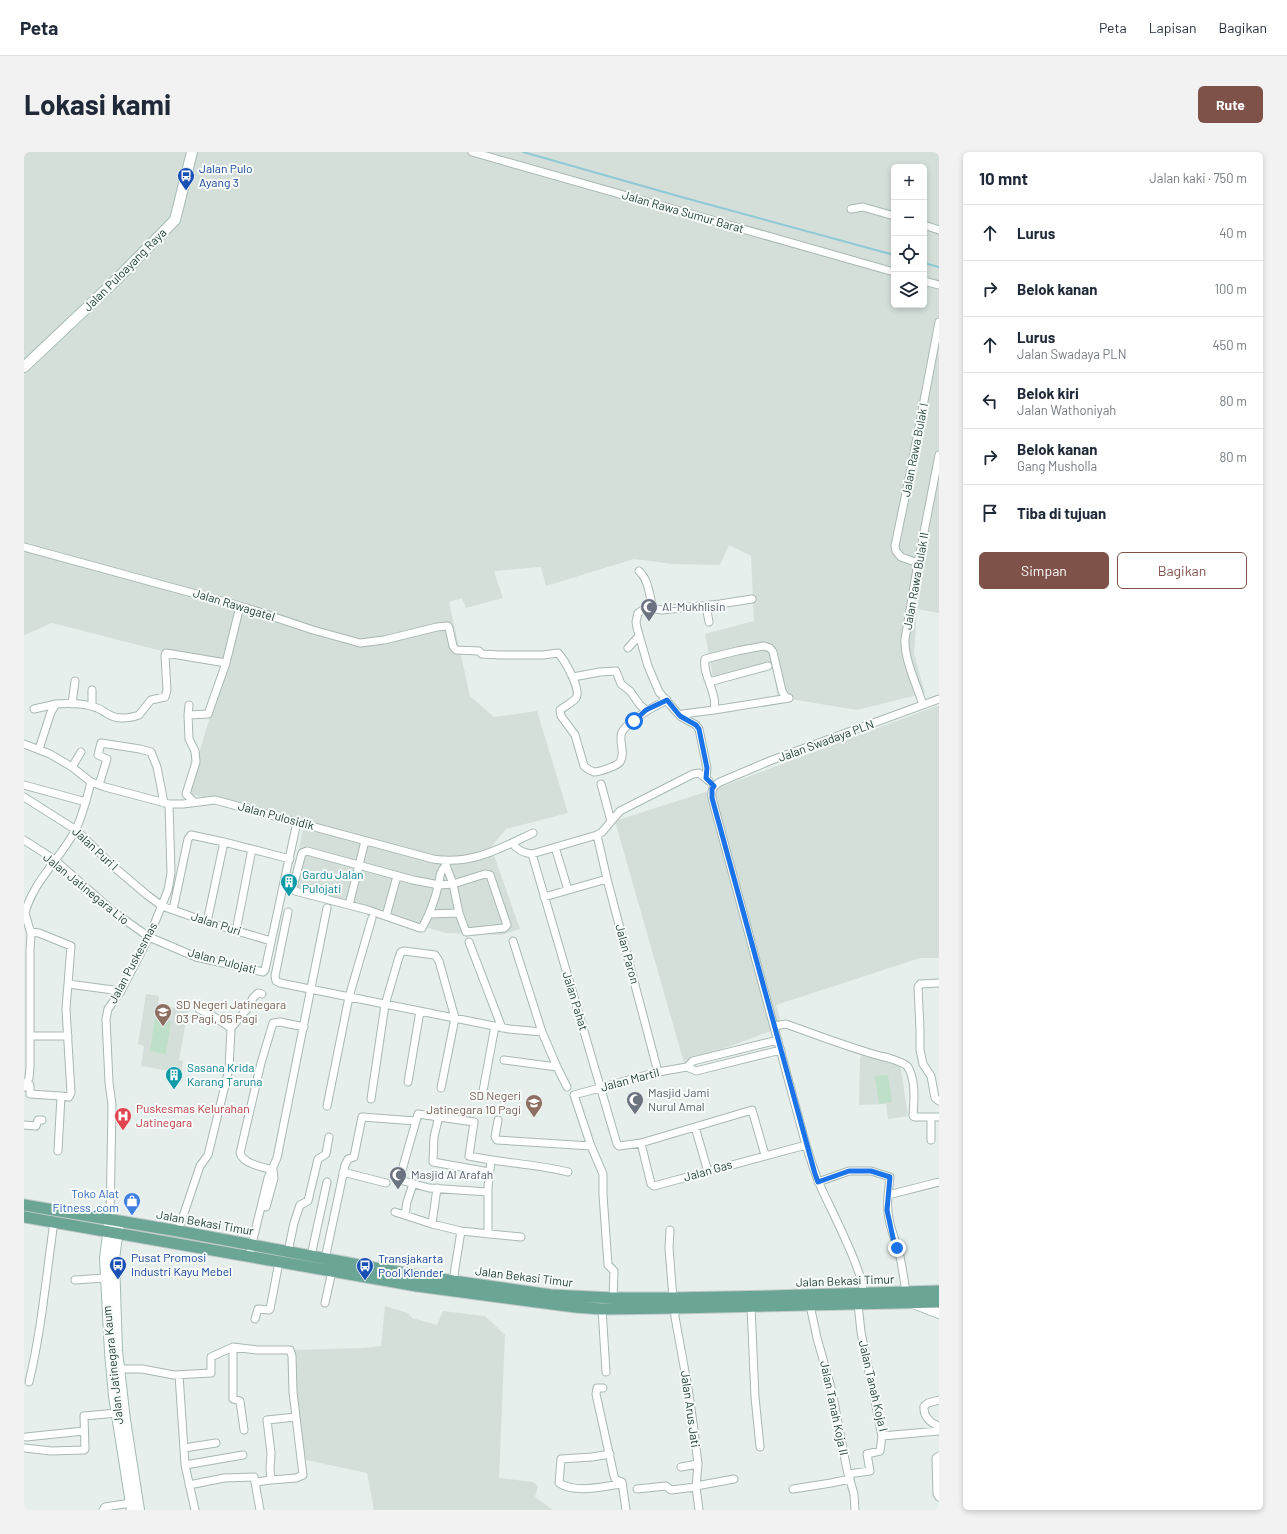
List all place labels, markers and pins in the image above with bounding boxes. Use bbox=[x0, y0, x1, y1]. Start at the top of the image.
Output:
place label: Jalan Pulo Ayang 3 bbox=[199, 161, 253, 189]
bus stop icon: Jalan Pulo Ayang 3 bbox=[176, 166, 196, 191]
mosque icon: Al-Mukhlisin bbox=[639, 597, 659, 622]
place label: Al-Mukhlisin bbox=[662, 599, 725, 613]
place label: Gardu Jalan Pulojati bbox=[302, 867, 364, 895]
building icon: Gardu Jalan Pulojati bbox=[279, 872, 299, 897]
place label: SD Negeri Jatinegara 03 Pagi, 05 Pagi bbox=[176, 997, 286, 1025]
school or university icon: SD Negeri Jatinegara 03 Pagi, 05 Pagi bbox=[153, 1002, 173, 1027]
place label: Sasana Krida Karang Taruna bbox=[187, 1060, 262, 1088]
building icon: Sasana Krida Karang Taruna bbox=[164, 1065, 184, 1090]
place label: Masjid Jami Nurul Amal bbox=[648, 1085, 709, 1113]
place label: SD Negeri Jatinegara 10 Pagi bbox=[426, 1088, 521, 1116]
mosque icon: Masjid Jami Nurul Amal bbox=[625, 1090, 645, 1115]
school or university icon: SD Negeri Jatinegara 10 Pagi bbox=[524, 1093, 544, 1118]
place label: Puskesmas Kelurahan Jatinegara bbox=[136, 1101, 250, 1129]
hospital icon: Puskesmas Kelurahan Jatinegara bbox=[113, 1106, 133, 1131]
mosque icon: Masjid Al Arafah bbox=[388, 1165, 408, 1190]
place label: Masjid Al Arafah bbox=[411, 1167, 493, 1181]
place label: Toko Alat Fitness .com bbox=[53, 1186, 119, 1214]
shop icon: Toko Alat Fitness .com bbox=[122, 1191, 142, 1216]
place label: Pusat Promosi Industri Kayu Mebel bbox=[131, 1250, 232, 1278]
place label: Transjakarta Pool Klender bbox=[378, 1251, 444, 1279]
bus stop icon: Pusat Promosi Industri Kayu Mebel bbox=[108, 1255, 128, 1280]
bus stop icon: Transjakarta Pool Klender bbox=[355, 1256, 375, 1281]

